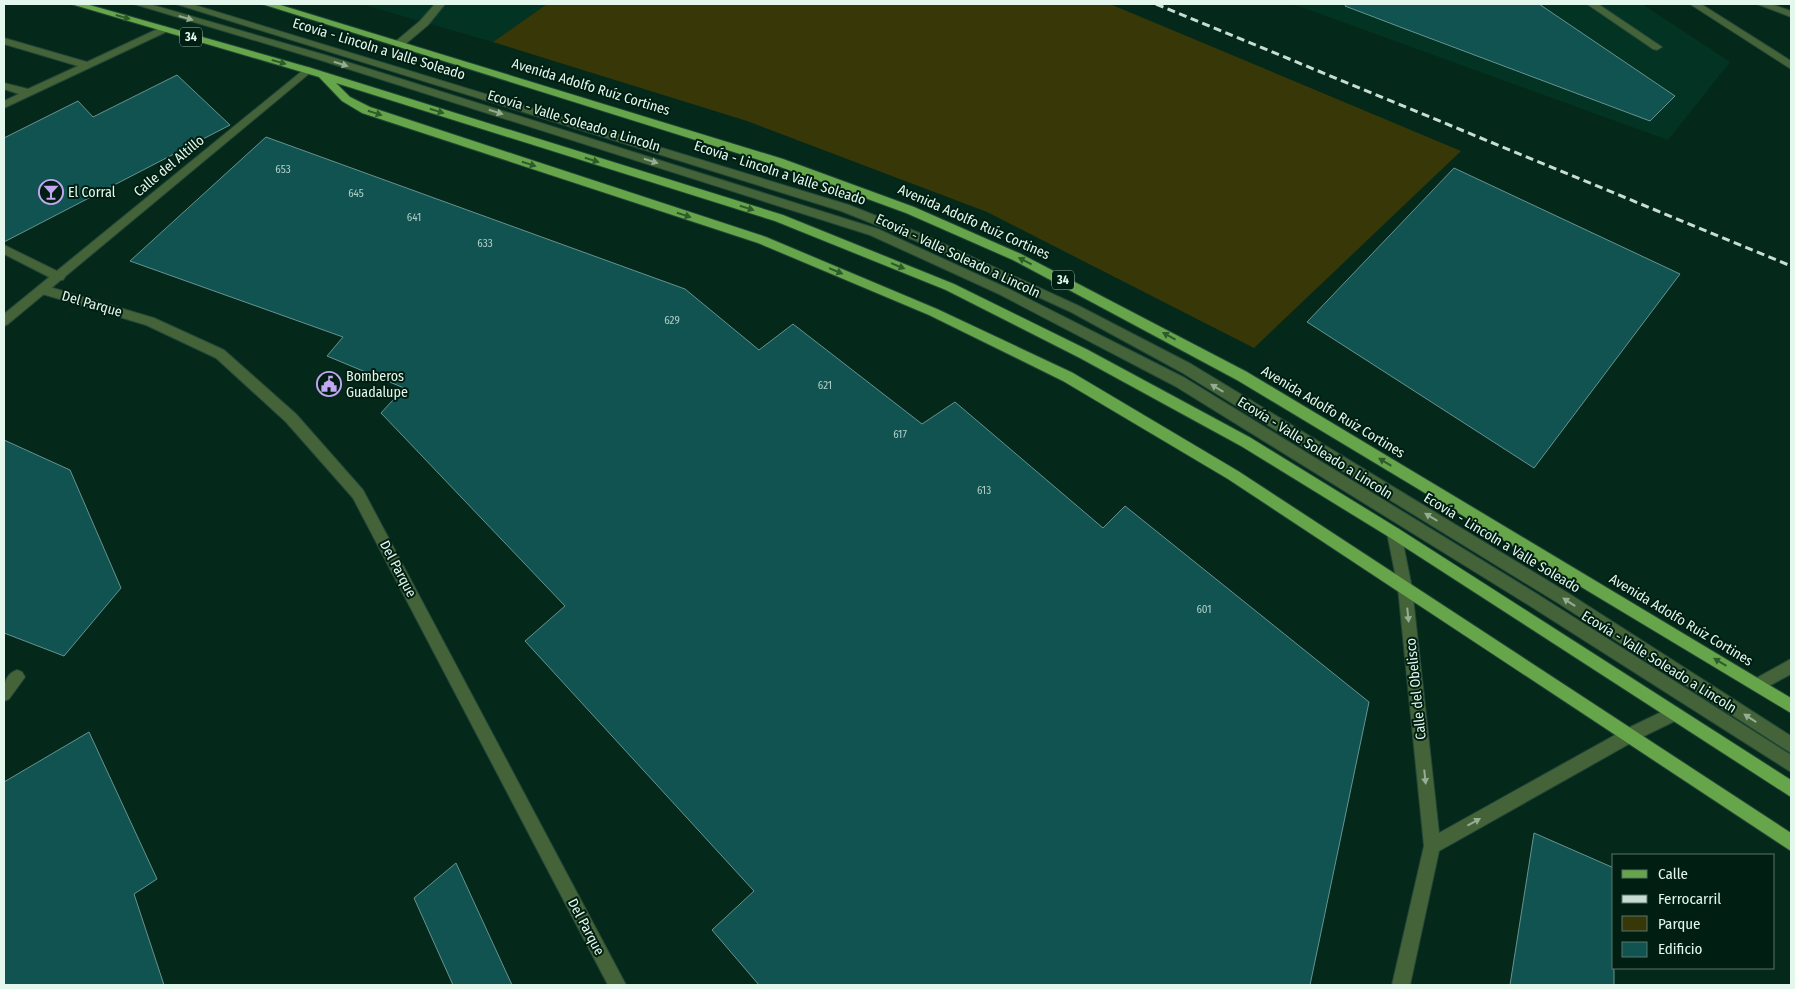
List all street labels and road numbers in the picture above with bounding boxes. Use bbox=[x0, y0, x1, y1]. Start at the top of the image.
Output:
street label: Ecovía - Lincoln a Valle Soleado bbox=[291, 15, 467, 83]
road number: 34 bbox=[180, 28, 202, 46]
street label: Avenida Adolfo Ruíz Cortines bbox=[510, 55, 672, 119]
street label: Ecovía - Valle Soleado a Lincoln bbox=[486, 87, 662, 155]
street label: Calle del Altillo bbox=[130, 132, 208, 200]
street label: Ecovía - Lincoln a Valle Soleado bbox=[692, 137, 868, 209]
street label: Avenida Adolfo Ruíz Cortines bbox=[895, 181, 1053, 263]
street label: Ecovía - Valle Soleado a Lincoln bbox=[873, 210, 1043, 302]
road number: 34 bbox=[1052, 270, 1074, 290]
street label: Del Parque bbox=[60, 287, 124, 321]
street label: Avenida Adolfo Ruíz Cortines bbox=[1258, 362, 1408, 462]
street label: Ecovía - Valle Soleado a Lincoln bbox=[1234, 393, 1396, 503]
street label: Ecovía - Lincoln a Valle Soleado bbox=[1421, 489, 1583, 597]
street label: Del Parque bbox=[376, 538, 420, 600]
street label: Avenida Adolfo Ruíz Cortines bbox=[1606, 570, 1756, 670]
street label: Ecovía - Valle Soleado a Lincoln bbox=[1578, 607, 1740, 717]
street label: Calle del Obelisco bbox=[1402, 637, 1430, 741]
street label: Del Parque bbox=[564, 896, 608, 958]

